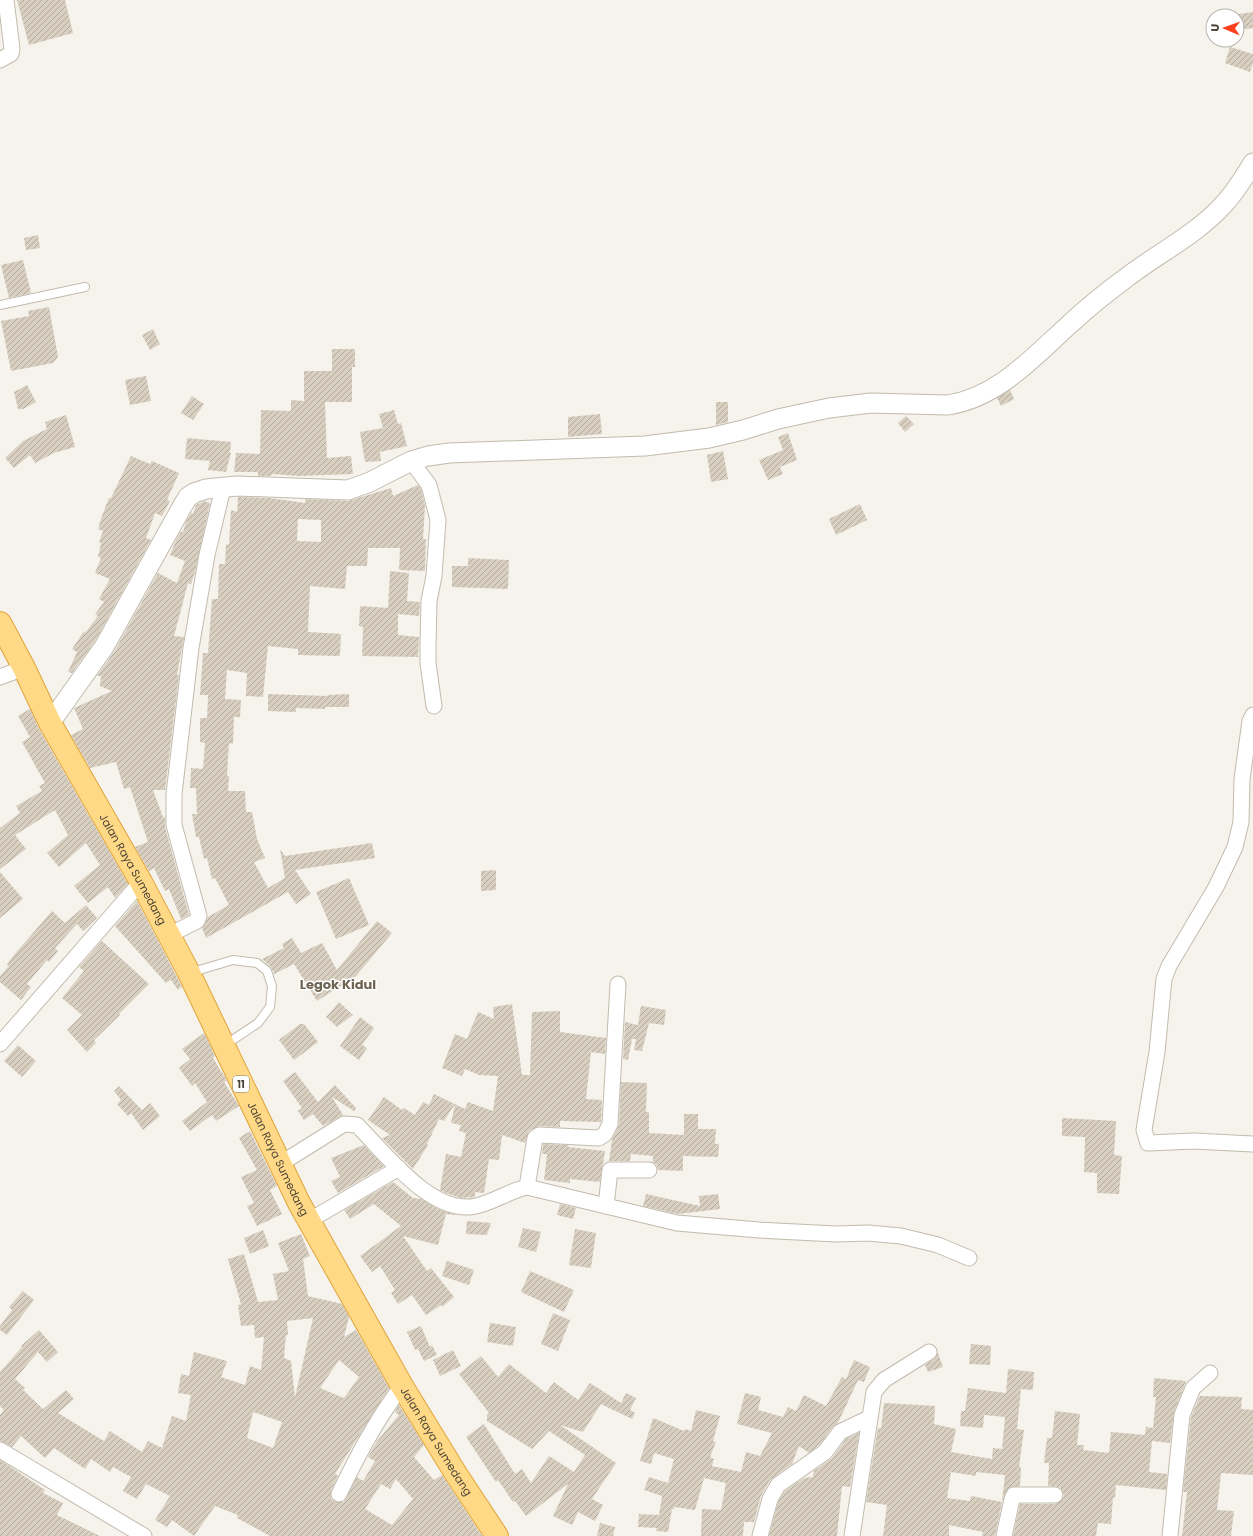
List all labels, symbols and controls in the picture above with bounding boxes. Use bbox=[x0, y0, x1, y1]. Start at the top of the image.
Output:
north arrow bbox=[1205, 8, 1245, 48]
text: U bbox=[1207, 23, 1223, 32]
street label: Jalan Raya Sumedang bbox=[95, 811, 170, 928]
district label: Legok Kidul bbox=[300, 975, 376, 994]
road number: 11 bbox=[233, 1076, 249, 1092]
street label: Jalan Raya Sumedang bbox=[244, 1099, 313, 1219]
street label: Jalan Raya Sumedang bbox=[397, 1384, 476, 1499]

